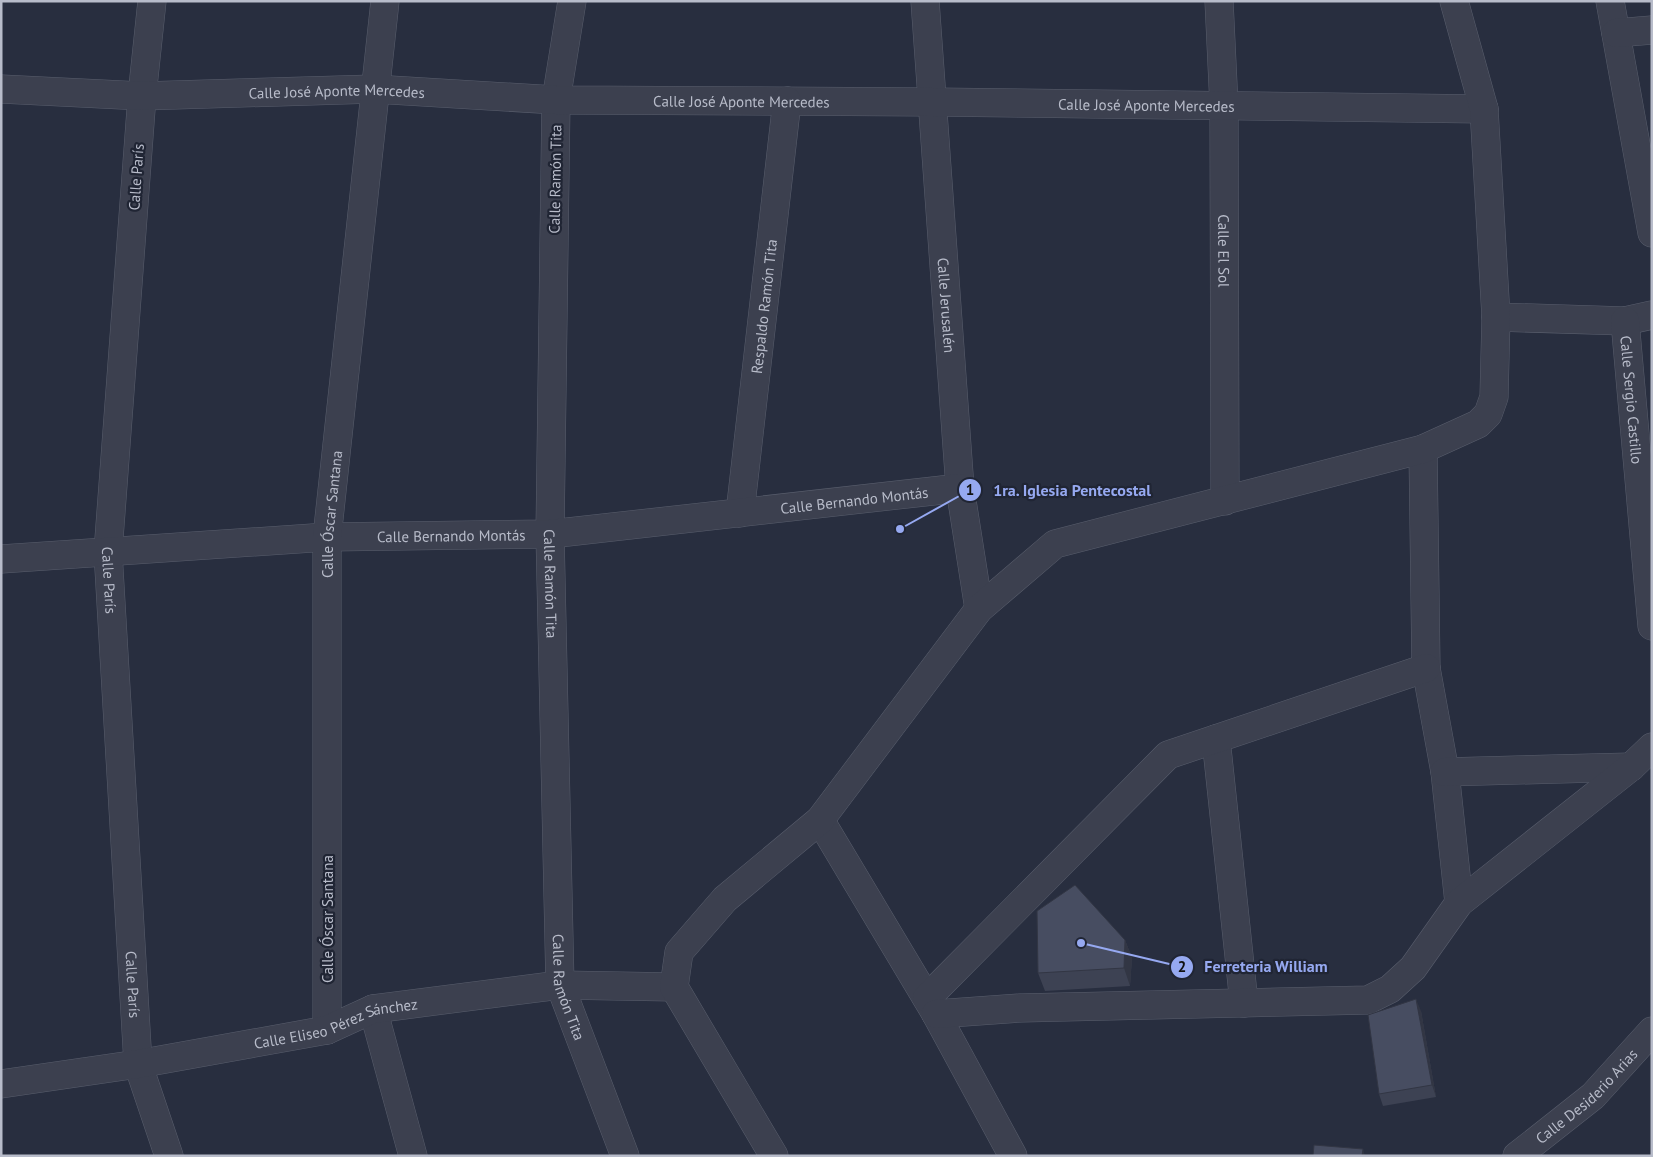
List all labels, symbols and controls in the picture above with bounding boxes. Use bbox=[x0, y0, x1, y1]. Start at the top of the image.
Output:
street label: Calle José Aponte Mercedes bbox=[248, 79, 425, 102]
street label: Calle José Aponte Mercedes bbox=[653, 91, 830, 111]
street label: Calle José Aponte Mercedes bbox=[1058, 94, 1235, 115]
street label: Calle Ramón Tita bbox=[545, 124, 565, 234]
street label: Calle París bbox=[124, 143, 148, 211]
street label: Calle El Sol bbox=[1215, 214, 1234, 288]
street label: Respaldo Ramón Tita bbox=[746, 238, 781, 375]
street label: Calle Jerusalén bbox=[934, 257, 960, 353]
street label: Calle Sergio Castillo bbox=[1617, 335, 1647, 465]
street label: Calle Óscar Santana bbox=[317, 449, 346, 578]
callout: 1ra. Iglesia Pentecostal bbox=[958, 475, 1161, 506]
text: 1 bbox=[966, 480, 974, 499]
text: 1ra. Iglesia Pentecostal bbox=[993, 480, 1151, 500]
street label: Calle Bernando Montás bbox=[779, 482, 929, 518]
street label: Calle Bernando Montás bbox=[377, 525, 526, 546]
street label: Calle Ramón Tita bbox=[540, 529, 562, 639]
street label: Calle París bbox=[98, 546, 121, 614]
street label: Calle Óscar Santana bbox=[318, 855, 337, 983]
street label: Calle Ramón Tita bbox=[549, 934, 590, 1043]
street label: Calle París bbox=[122, 950, 145, 1018]
callout: Ferreteria William bbox=[1170, 951, 1338, 982]
text: Ferreteria William bbox=[1204, 956, 1328, 976]
text: 2 bbox=[1178, 957, 1186, 976]
street label: Calle Eliseo Pérez Sánchez bbox=[252, 994, 419, 1053]
street label: Calle Desiderio Arias bbox=[1531, 1044, 1641, 1147]

